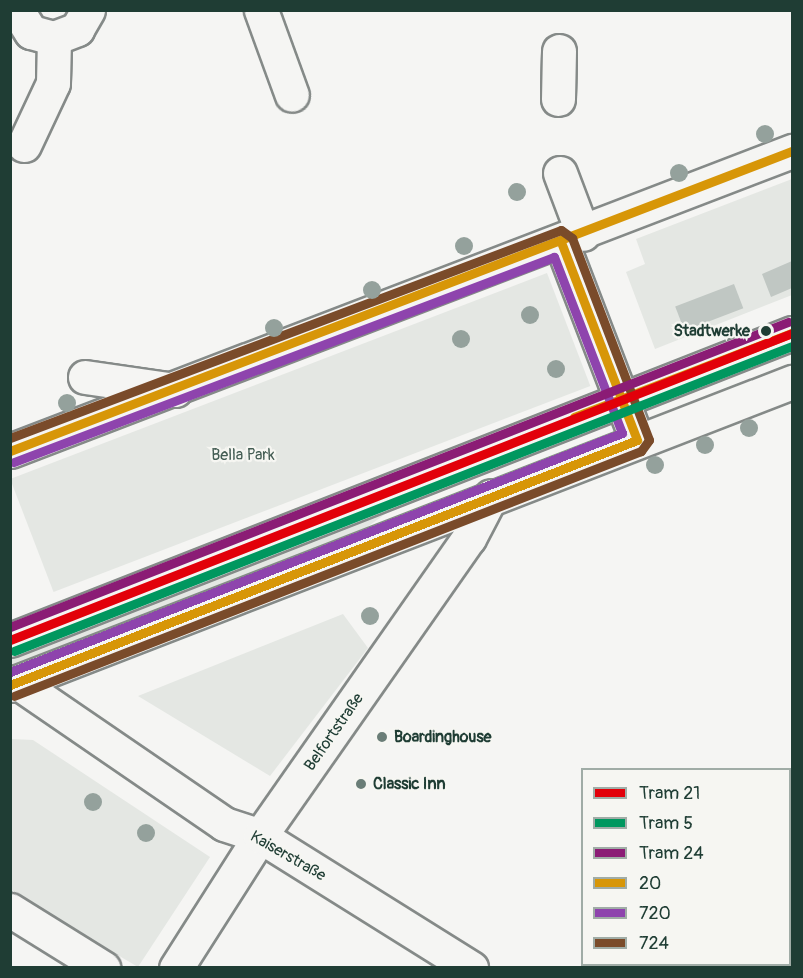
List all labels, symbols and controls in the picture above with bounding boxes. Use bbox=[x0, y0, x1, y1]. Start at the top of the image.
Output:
marker: Stadtwerke bbox=[755, 320, 777, 342]
place label: Stadtwerke bbox=[674, 321, 750, 341]
park label: Bella Park bbox=[211, 445, 275, 465]
street label: Belfortstraße bbox=[300, 689, 368, 775]
place label: Boardinghouse bbox=[394, 727, 491, 747]
marker: Boardinghouse bbox=[375, 730, 389, 744]
legend bbox=[581, 768, 791, 966]
place label: Classic Inn bbox=[373, 774, 445, 794]
marker: Classic Inn bbox=[354, 777, 368, 791]
text: Tram 21 bbox=[639, 782, 700, 805]
text: Tram 5 bbox=[639, 812, 693, 835]
street label: Kaiserstraße bbox=[247, 827, 329, 885]
text: Tram 24 bbox=[639, 842, 704, 865]
text: 20 bbox=[639, 872, 661, 895]
text: 720 bbox=[639, 902, 671, 925]
text: 724 bbox=[639, 932, 669, 955]

